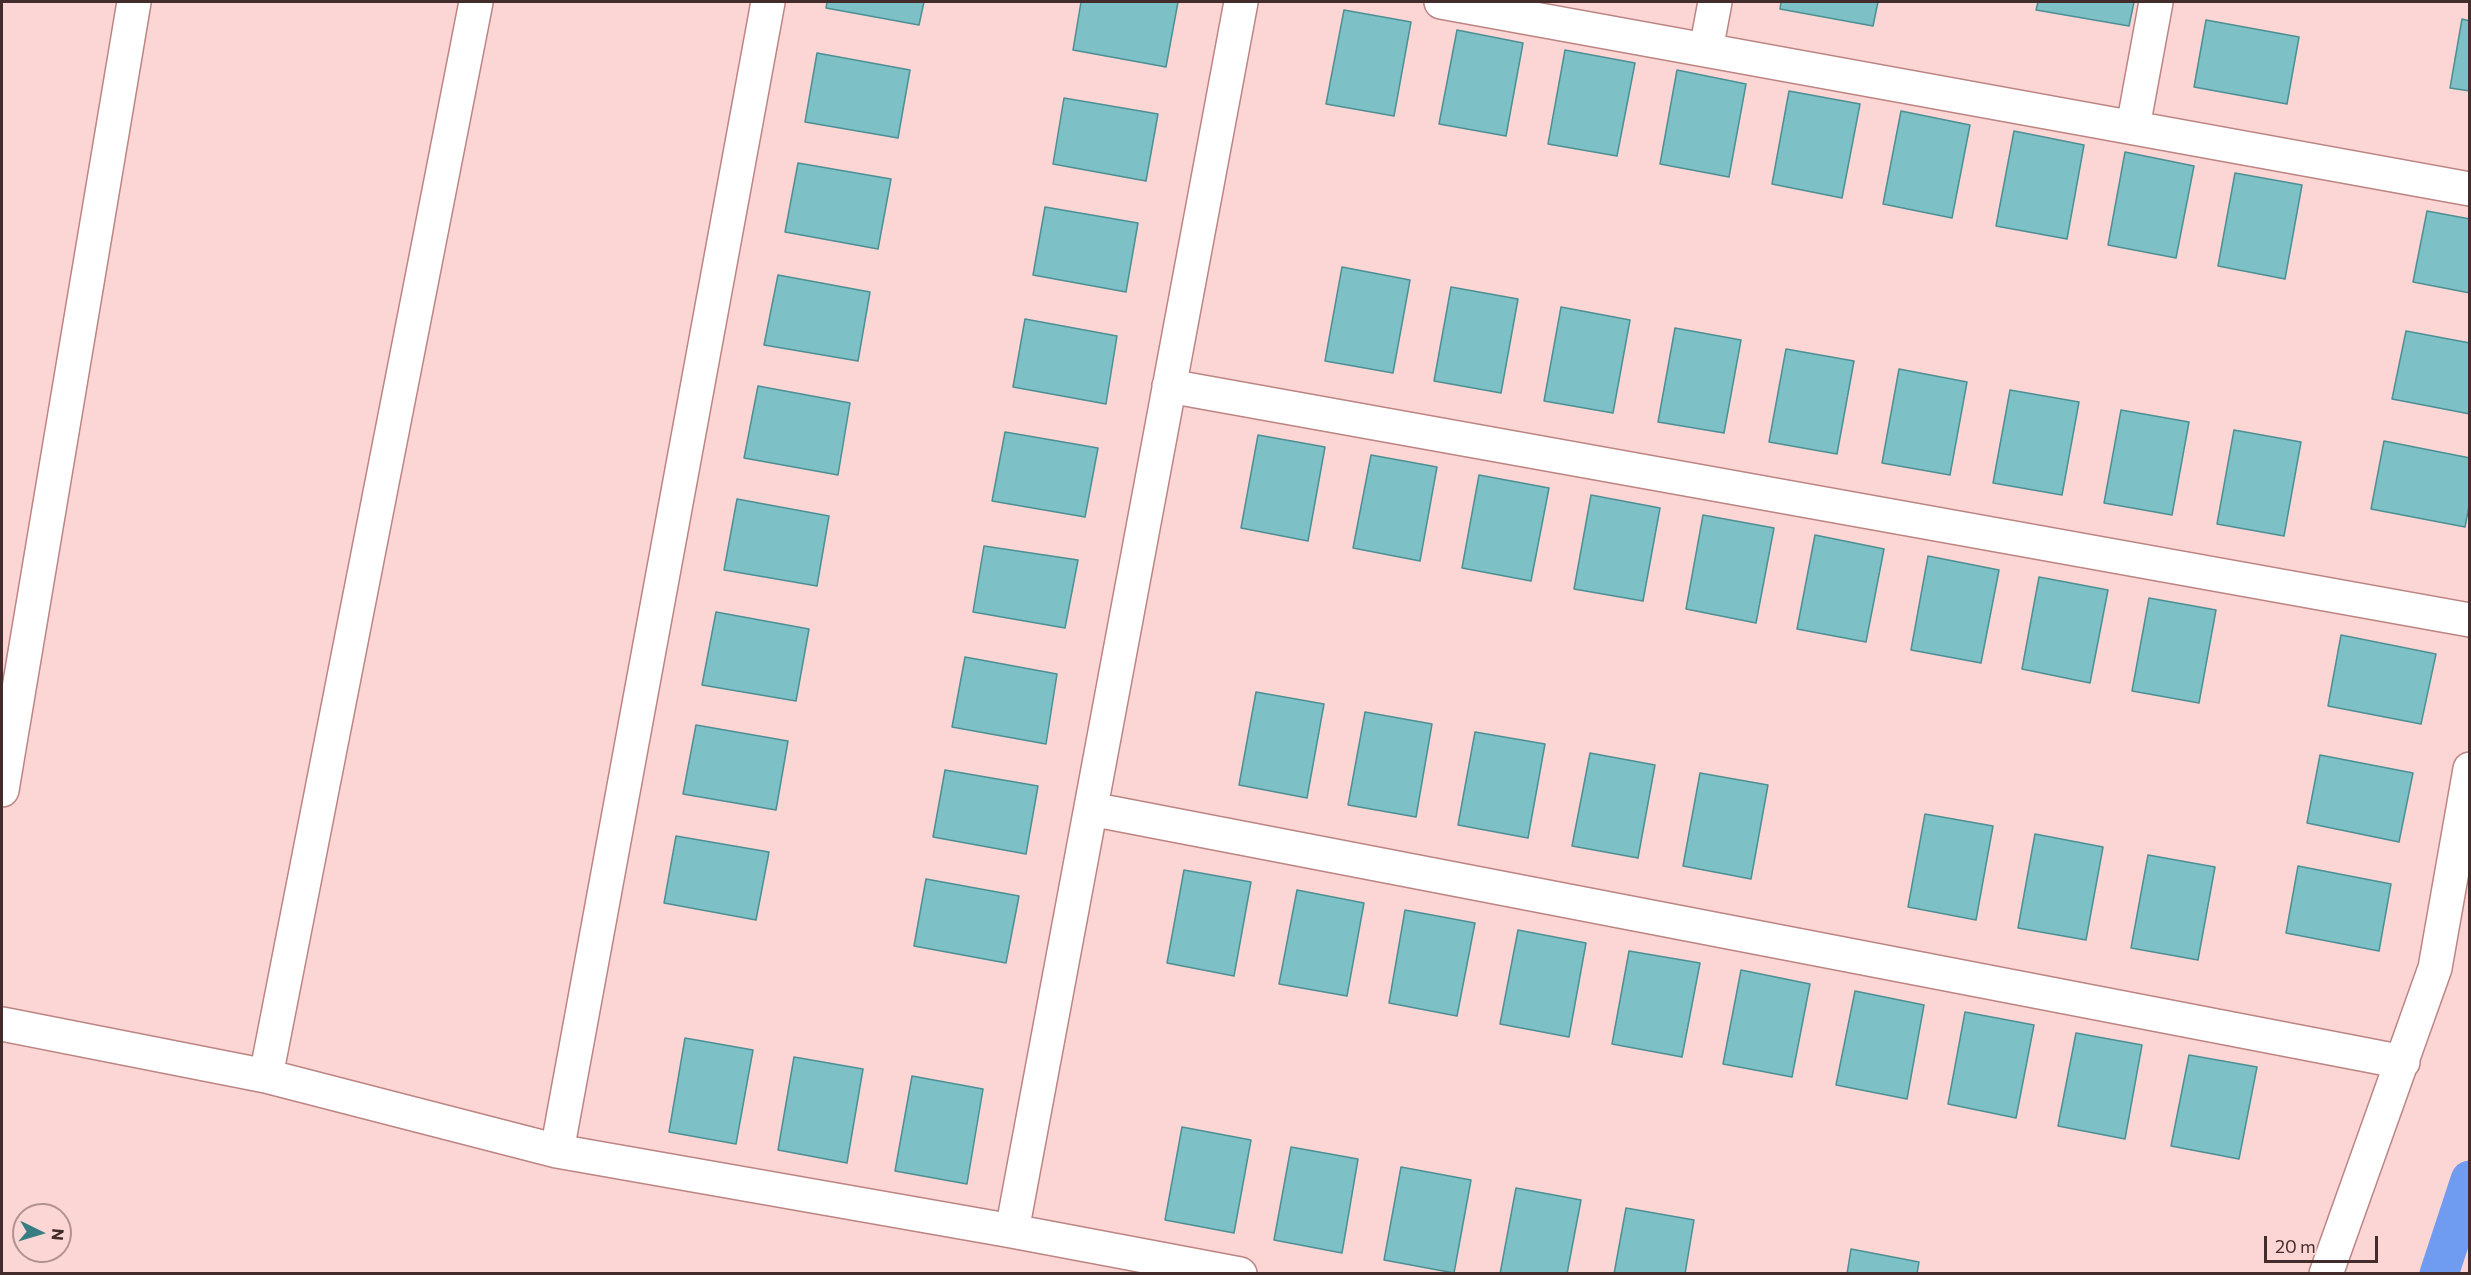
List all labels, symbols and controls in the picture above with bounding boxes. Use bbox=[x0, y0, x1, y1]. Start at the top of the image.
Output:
north arrow bbox=[12, 1203, 72, 1263]
scale bar bbox=[2267, 1224, 2381, 1262]
text: N bbox=[48, 1228, 68, 1241]
text: 20 m bbox=[2275, 1235, 2316, 1257]

